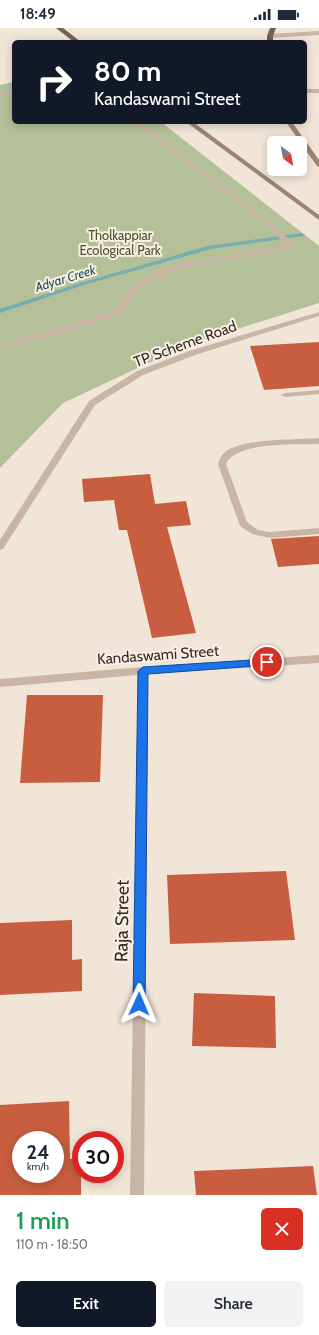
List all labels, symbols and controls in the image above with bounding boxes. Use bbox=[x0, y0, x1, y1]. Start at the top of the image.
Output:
text: 18:49 bbox=[20, 5, 56, 23]
text: 80 m bbox=[94, 54, 161, 88]
icon: right bbox=[28, 56, 80, 108]
text: Kandaswami Street bbox=[94, 88, 241, 110]
north arrow bbox=[267, 136, 307, 176]
map controls bbox=[267, 136, 307, 176]
park label: Tholkappiar Ecological Park bbox=[79, 227, 161, 258]
water label: Adyar Creek bbox=[32, 261, 98, 295]
street label: TP Scheme Road bbox=[131, 317, 239, 371]
street label: Kandaswami Street bbox=[96, 642, 220, 668]
pin bbox=[250, 645, 284, 679]
icon: arrive bbox=[256, 651, 278, 673]
street label: Raja Street bbox=[110, 880, 134, 962]
position arrow bbox=[118, 983, 160, 1025]
speed limit sign: 30 bbox=[72, 1131, 124, 1183]
text: 24 bbox=[27, 1140, 50, 1164]
text: km/h bbox=[27, 1160, 49, 1173]
text: 1 min bbox=[16, 1206, 70, 1235]
button: close bbox=[261, 1208, 303, 1250]
text: 110 m · 18:50 bbox=[16, 1236, 88, 1252]
button: Exit bbox=[16, 1281, 156, 1327]
button: Share bbox=[164, 1281, 303, 1327]

